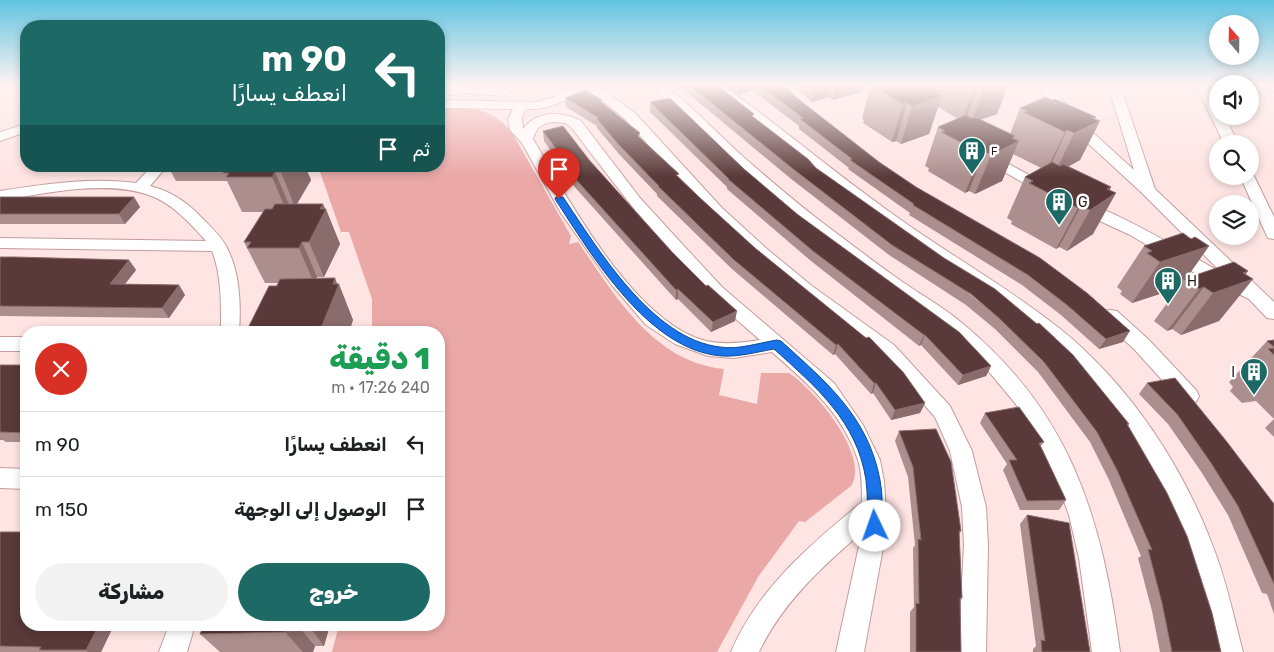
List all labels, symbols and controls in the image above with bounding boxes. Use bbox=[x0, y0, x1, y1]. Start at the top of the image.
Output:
north arrow bbox=[1209, 15, 1259, 65]
map controls bbox=[1209, 15, 1259, 245]
text: 90 m bbox=[261, 38, 347, 80]
icon: left bbox=[365, 40, 430, 105]
button: sound bbox=[1209, 75, 1259, 125]
text: انعطف يسارًا bbox=[231, 80, 347, 107]
icon: arrive bbox=[374, 135, 402, 163]
button: search bbox=[1209, 135, 1259, 185]
building icon: F bbox=[957, 136, 987, 175]
text: ثم bbox=[412, 138, 430, 161]
place label: F bbox=[991, 145, 997, 158]
pin bbox=[538, 148, 580, 199]
icon: arrive bbox=[545, 155, 573, 183]
building icon: G bbox=[1044, 187, 1074, 226]
place label: G bbox=[1078, 194, 1088, 211]
button: layers bbox=[1209, 195, 1259, 245]
building icon: H bbox=[1153, 266, 1183, 305]
place label: H bbox=[1187, 273, 1197, 290]
text: 1 دقيقة bbox=[329, 341, 430, 377]
button: close bbox=[35, 343, 87, 395]
building icon: I bbox=[1239, 357, 1269, 396]
place label: I bbox=[1231, 364, 1235, 381]
text: 240 m · 17:26 bbox=[331, 378, 430, 397]
icon: left bbox=[402, 430, 430, 458]
text: 90 m bbox=[35, 433, 80, 456]
text: انعطف يسارًا bbox=[284, 433, 387, 456]
icon: arrive bbox=[402, 495, 430, 523]
text: 150 m bbox=[35, 498, 88, 521]
text: الوصول إلى الوجهة bbox=[234, 498, 387, 521]
position arrow bbox=[848, 499, 900, 551]
button: مشاركة bbox=[35, 563, 228, 621]
button: خروج bbox=[238, 563, 430, 621]

